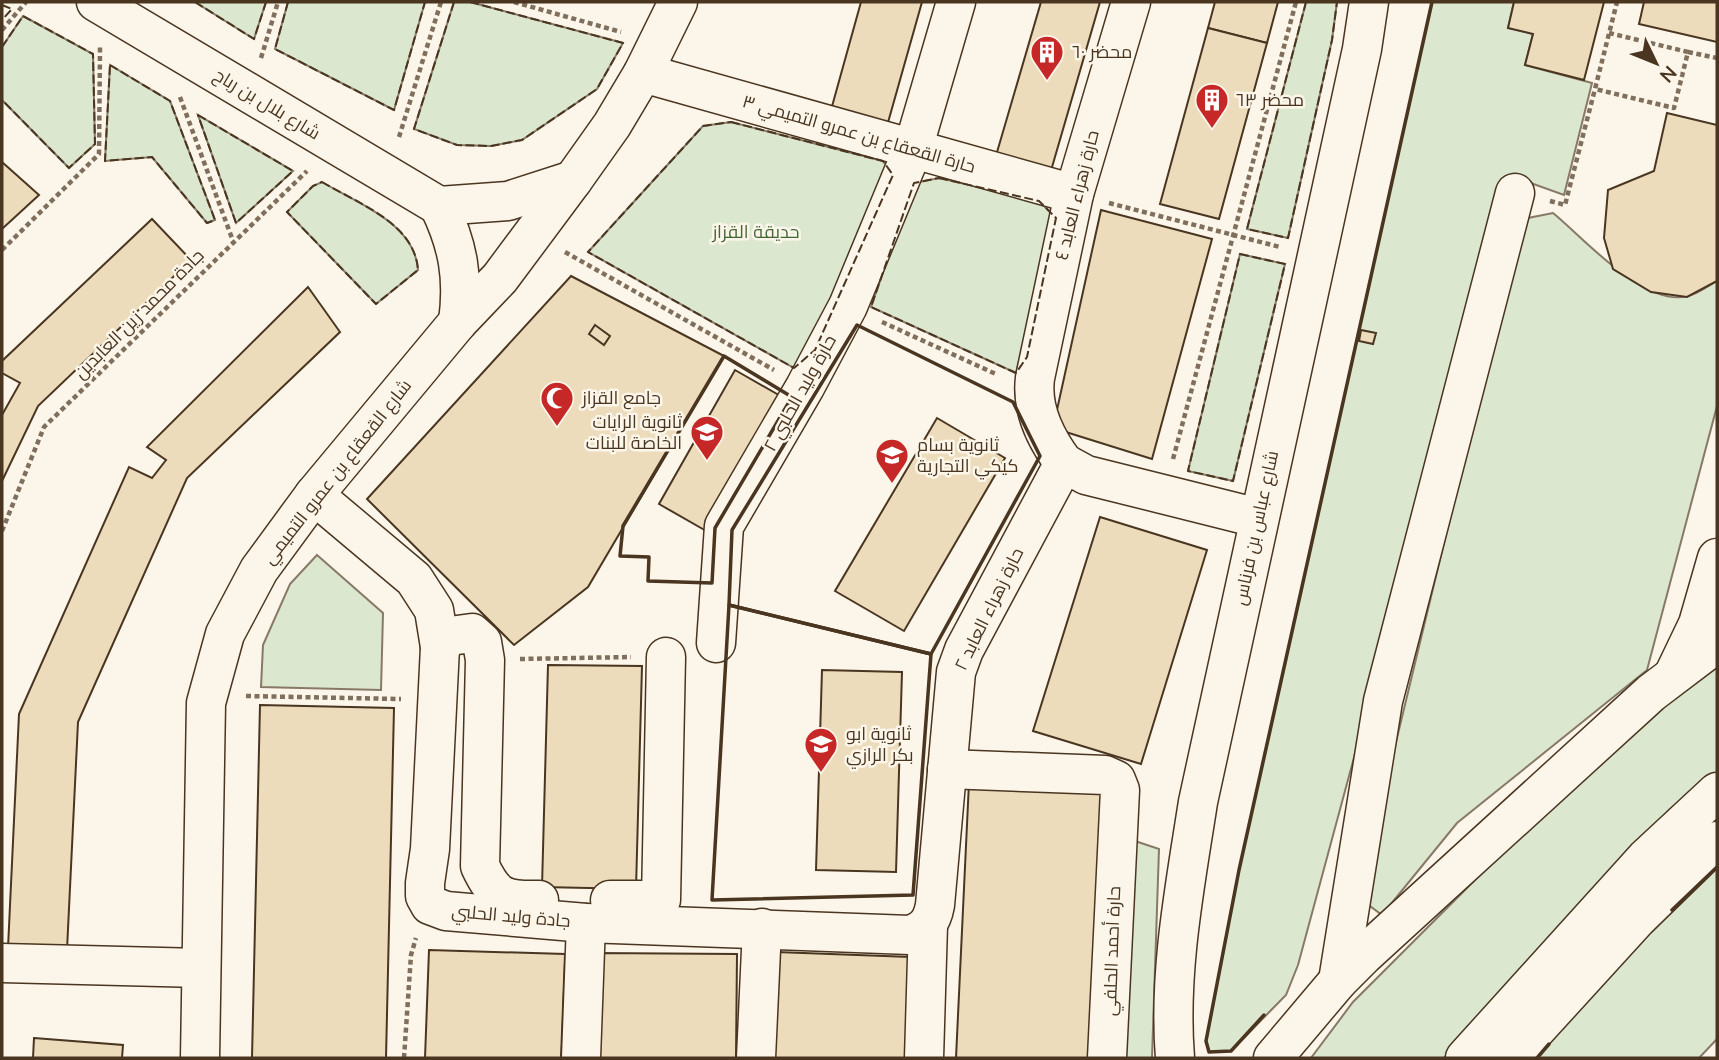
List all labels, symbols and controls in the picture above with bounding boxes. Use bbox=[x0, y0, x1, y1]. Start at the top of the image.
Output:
north arrow bbox=[1621, 28, 1691, 98]
building icon: محضر ٦٠ bbox=[1028, 33, 1066, 82]
place label: محضر ٦٠ bbox=[1072, 40, 1132, 64]
text: N bbox=[1653, 60, 1682, 88]
street label: شارع بلال بن رباح bbox=[209, 63, 325, 145]
building icon: محضر ٦٣ bbox=[1193, 81, 1231, 130]
place label: محضر ٦٣ bbox=[1236, 88, 1304, 112]
street label: حارة القعقاع بن عمرو التميمي ٣ bbox=[739, 89, 978, 181]
street label: حارة زهراء العابد ٤ bbox=[1049, 128, 1105, 262]
park label: حديقة القزاز bbox=[711, 220, 800, 244]
street label: جادة محمد زين العابدين bbox=[69, 244, 209, 384]
street label: حارة وليد الحلبي ٢ bbox=[758, 330, 844, 457]
street label: شارع القعقاع بن عمرو التميمي bbox=[257, 374, 418, 571]
mosque icon: جامع القزاز bbox=[538, 379, 576, 428]
place label: جامع القزاز bbox=[581, 386, 661, 410]
place label: ثانوية الرايات الخاصة للبنات bbox=[586, 410, 682, 455]
school or university icon: ثانوية الرايات الخاصة للبنات bbox=[688, 413, 726, 462]
place label: ثانوية بسام كيكي التجارية bbox=[917, 433, 1019, 480]
school or university icon: ثانوية بسام كيكي التجارية bbox=[873, 436, 911, 485]
street label: شارع عباس بن فرناس bbox=[1228, 449, 1284, 607]
street label: حارة زهراء العابد ٢ bbox=[949, 544, 1029, 674]
place label: ثانوية ابو بكر الرازي bbox=[846, 722, 914, 769]
school or university icon: ثانوية ابو بكر الرازي bbox=[802, 725, 840, 774]
street label: حارة أحمد الحلفي bbox=[1098, 886, 1128, 1016]
street label: جادة وليد الحلبي bbox=[450, 899, 572, 935]

